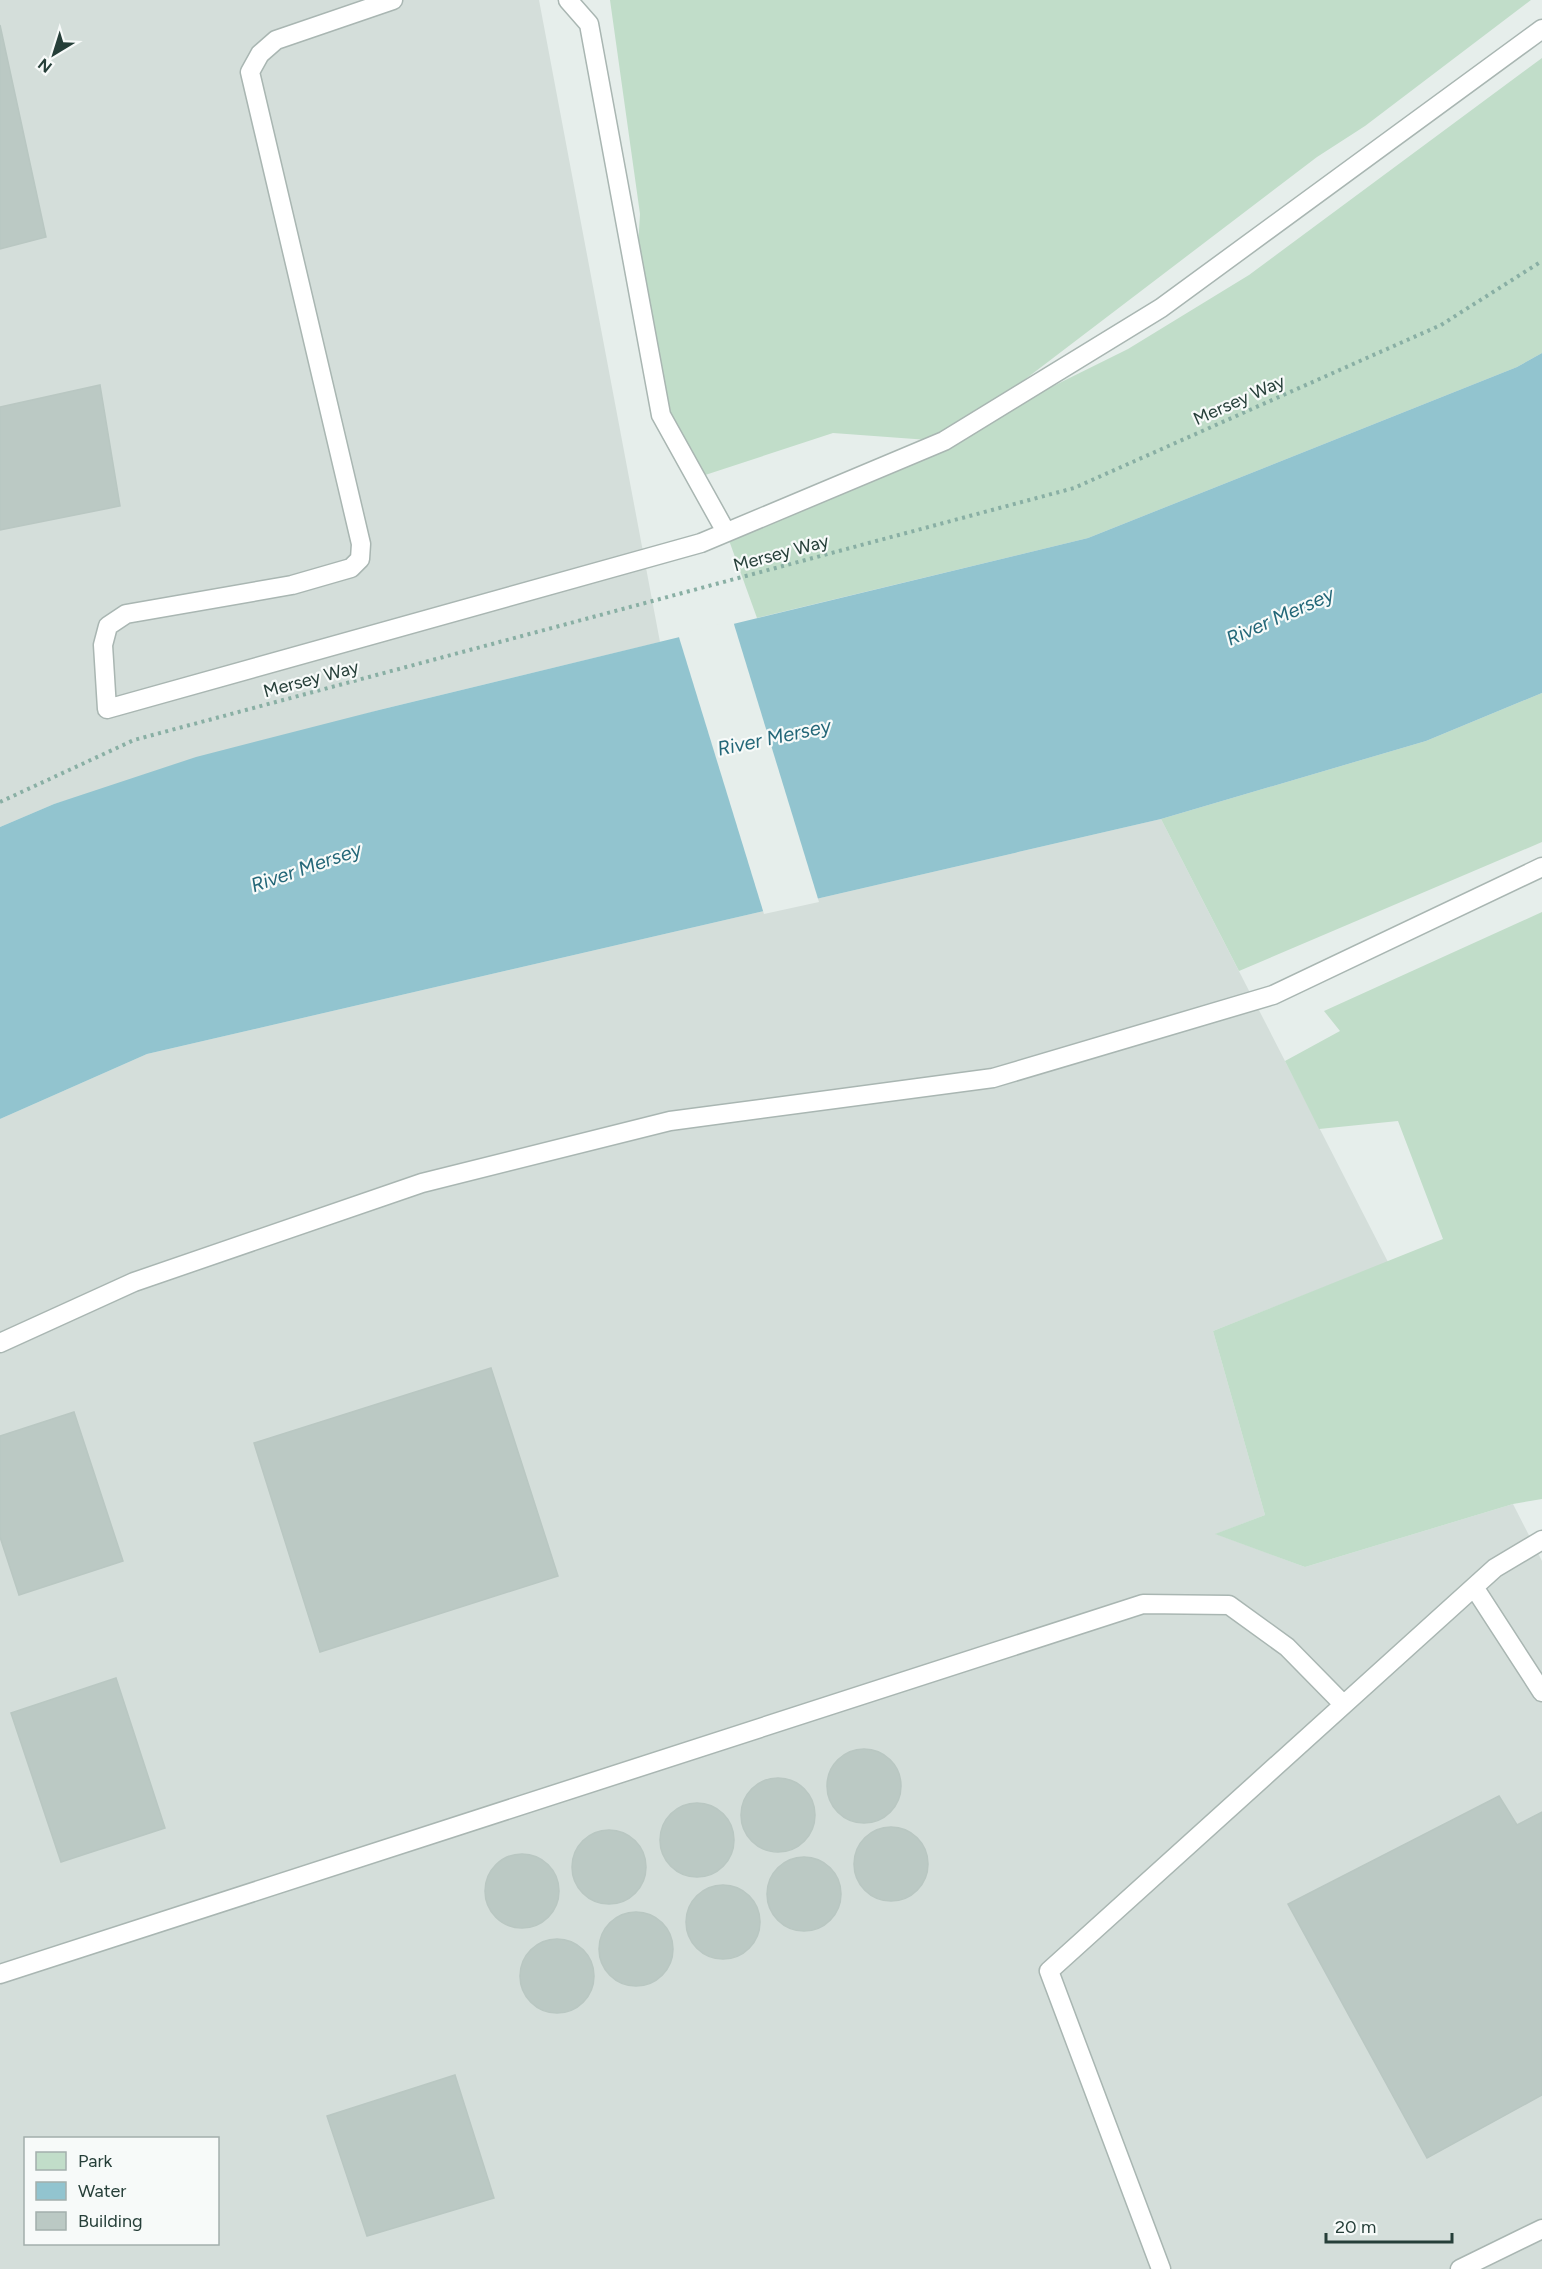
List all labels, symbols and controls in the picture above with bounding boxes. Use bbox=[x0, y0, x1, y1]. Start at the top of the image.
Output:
north arrow bbox=[24, 24, 84, 84]
text: N bbox=[34, 54, 56, 77]
street label: Mersey Way bbox=[1190, 370, 1289, 430]
street label: Mersey Way bbox=[731, 530, 832, 576]
water label: River Mersey bbox=[1222, 581, 1339, 650]
street label: Mersey Way bbox=[261, 656, 362, 702]
water label: River Mersey bbox=[715, 713, 834, 761]
water label: River Mersey bbox=[247, 836, 366, 897]
legend bbox=[24, 2137, 219, 2245]
text: Park bbox=[78, 2150, 113, 2172]
text: Water bbox=[78, 2180, 126, 2202]
scale bar bbox=[1326, 2206, 1452, 2244]
text: Building bbox=[78, 2210, 143, 2232]
text: 20 m bbox=[1335, 2216, 1376, 2238]

